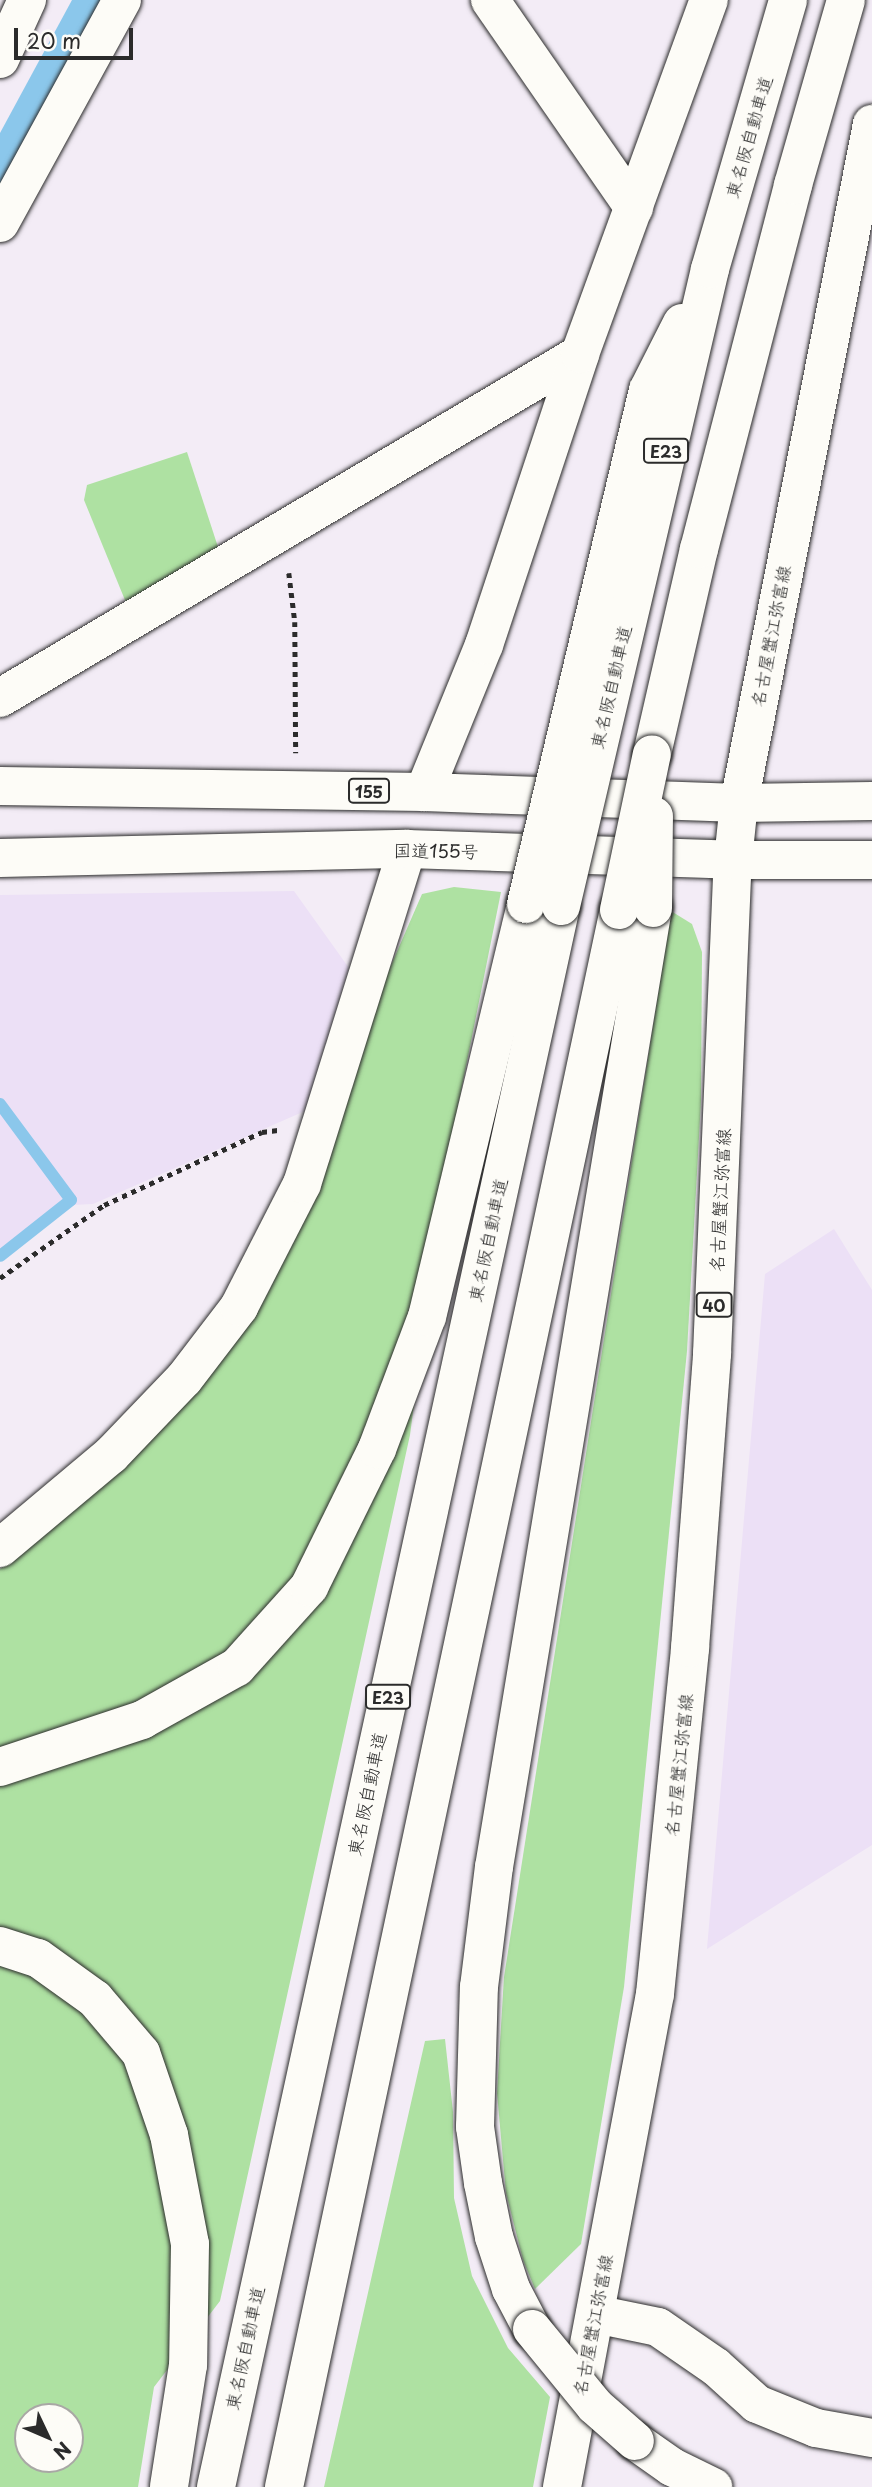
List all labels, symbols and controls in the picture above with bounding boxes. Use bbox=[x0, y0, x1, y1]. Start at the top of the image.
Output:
scale bar bbox=[18, 14, 136, 58]
text: 20 m bbox=[27, 24, 81, 56]
street label: 東名阪自動車道 bbox=[721, 73, 777, 201]
road number: E23 bbox=[642, 438, 690, 464]
street label: 名古屋蟹江弥富線 bbox=[747, 563, 795, 709]
street label: 東名阪自動車道 bbox=[586, 623, 636, 751]
road number: 155 bbox=[348, 778, 390, 804]
street label: 国道155号 bbox=[393, 839, 479, 863]
street label: 名古屋蟹江弥富線 bbox=[705, 1128, 735, 1272]
street label: 東名阪自動車道 bbox=[464, 1176, 512, 1304]
road number: 40 bbox=[695, 1292, 733, 1317]
road number: E23 bbox=[364, 1684, 412, 1709]
street label: 名古屋蟹江弥富線 bbox=[661, 1692, 697, 1838]
street label: 東名阪自動車道 bbox=[343, 1730, 391, 1858]
street label: 名古屋蟹江弥富線 bbox=[569, 2252, 617, 2398]
street label: 東名阪自動車道 bbox=[221, 2284, 269, 2412]
north arrow bbox=[14, 2403, 84, 2473]
text: N bbox=[47, 2436, 78, 2466]

